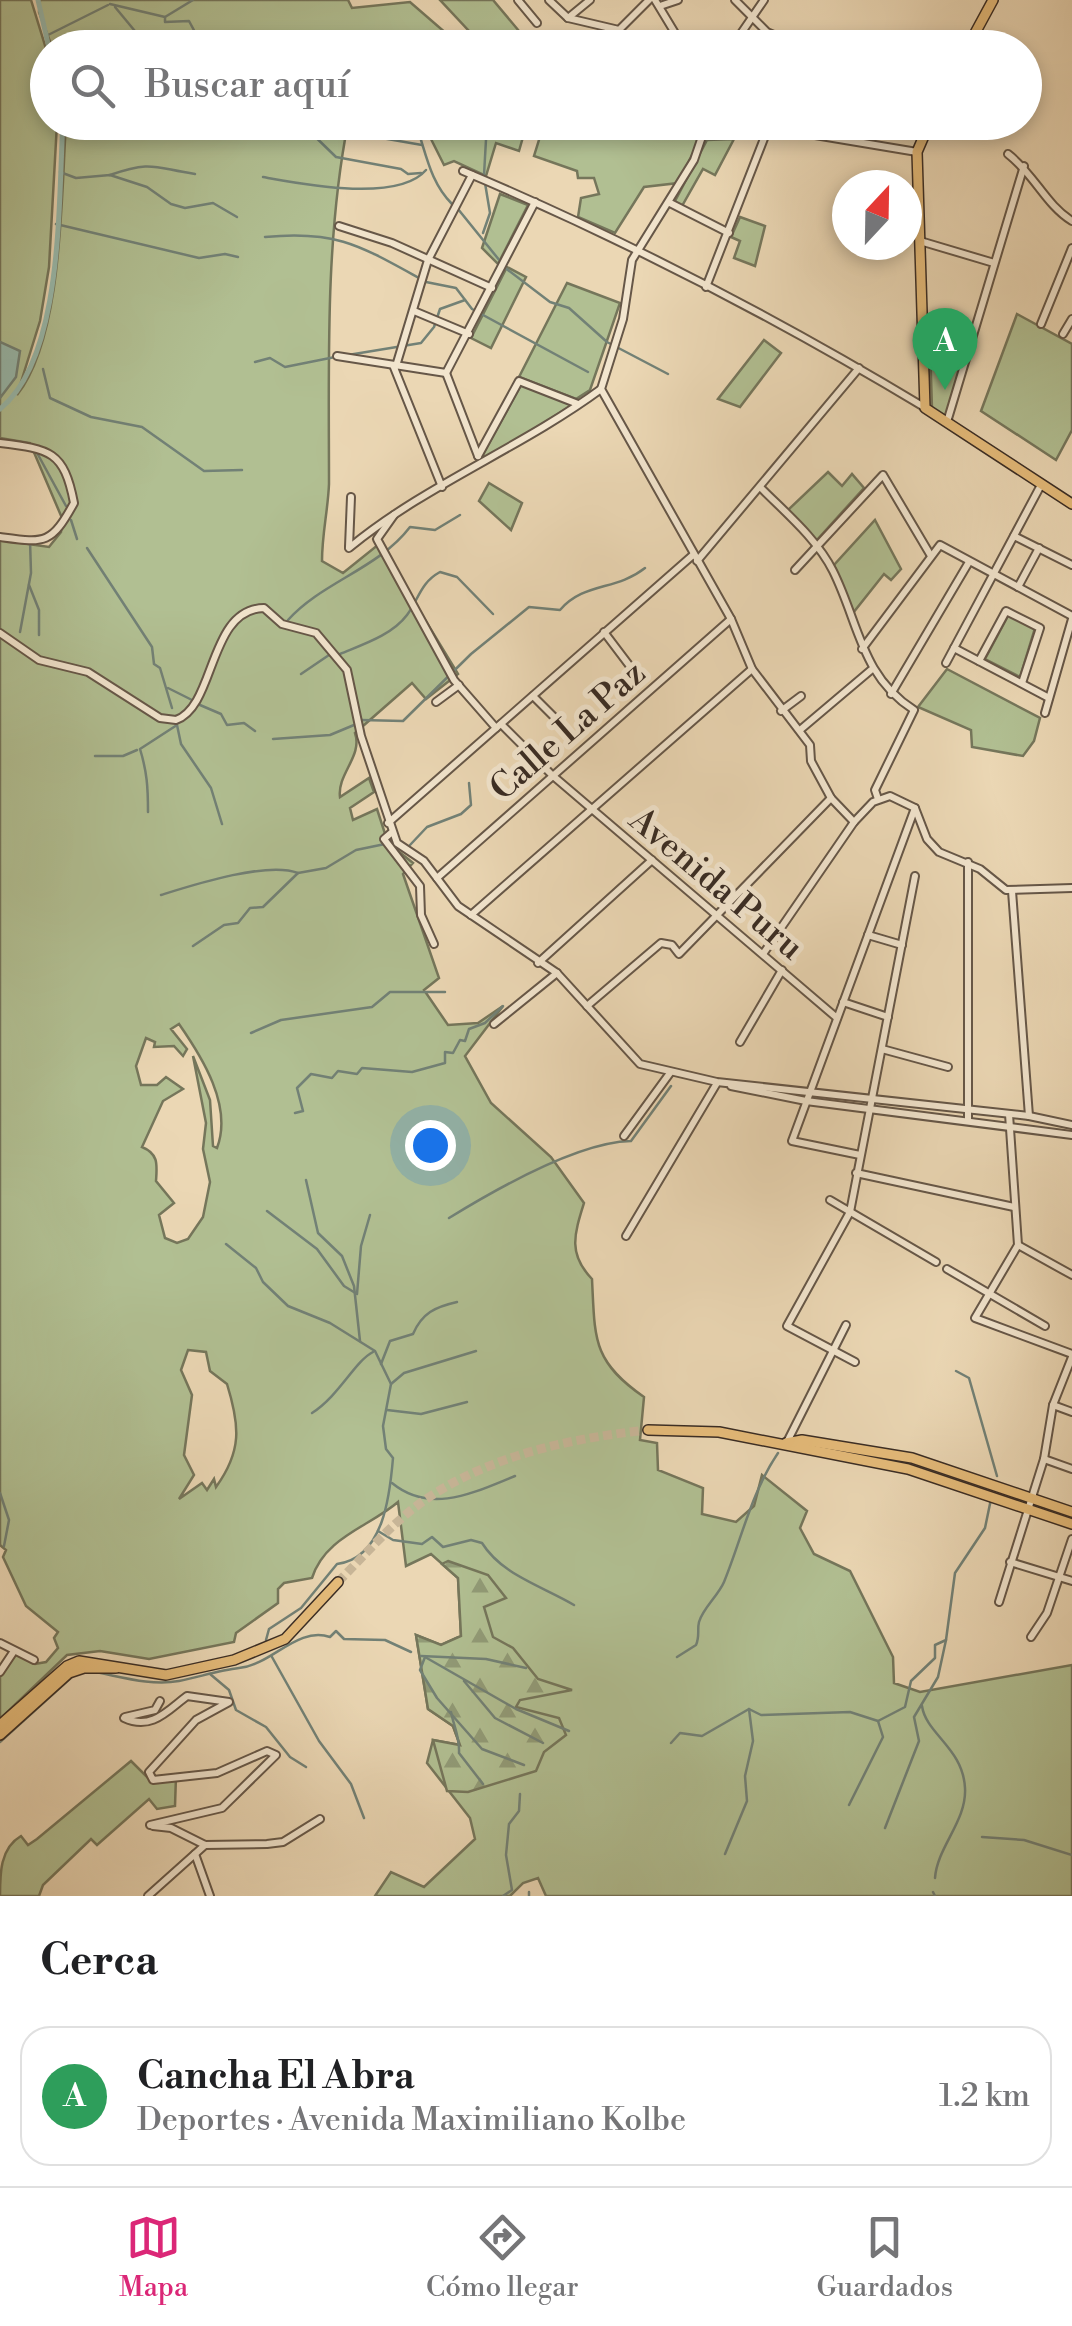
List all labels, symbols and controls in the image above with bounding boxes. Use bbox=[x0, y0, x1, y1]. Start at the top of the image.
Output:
search box bbox=[30, 30, 1042, 140]
icon: search bbox=[65, 58, 120, 113]
text: Buscar aquí bbox=[145, 62, 350, 109]
north arrow bbox=[832, 170, 922, 260]
pin: A bbox=[912, 308, 978, 390]
street label: Calle La Paz bbox=[481, 652, 655, 810]
street label: Avenida Puru bbox=[619, 798, 812, 970]
your location bbox=[405, 1120, 456, 1171]
text: Cerca bbox=[40, 1935, 158, 1988]
text: Cancha El Abra bbox=[137, 2053, 415, 2100]
text: A bbox=[63, 2076, 86, 2116]
text: 1.2 km bbox=[939, 2076, 1030, 2116]
text: Deportes · Avenida Maximiliano Kolbe bbox=[137, 2100, 686, 2140]
tab: Mapa bbox=[119, 2210, 188, 2305]
tab: Cómo llegar bbox=[426, 2210, 579, 2305]
tab: Guardados bbox=[816, 2210, 953, 2305]

